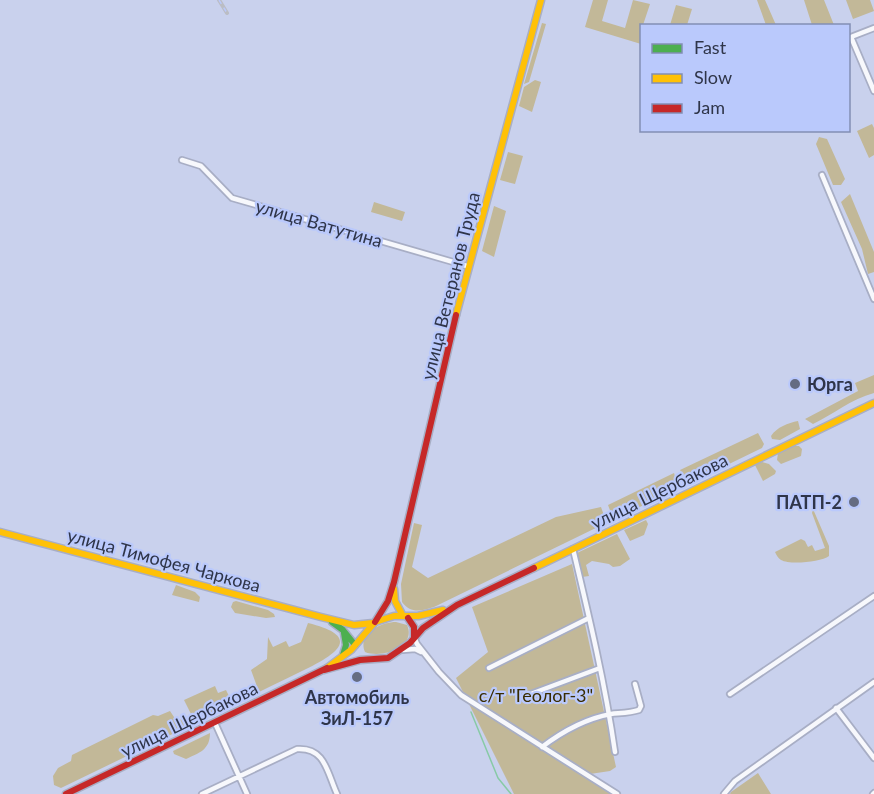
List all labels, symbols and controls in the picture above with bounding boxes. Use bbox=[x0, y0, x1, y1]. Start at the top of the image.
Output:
legend bbox=[640, 24, 850, 132]
text: Fast bbox=[694, 36, 727, 58]
text: Slow bbox=[694, 66, 732, 88]
text: Jam bbox=[694, 96, 725, 118]
street label: улица Ветеранов Труда bbox=[416, 190, 484, 382]
street label: улица Ватутина bbox=[253, 194, 385, 252]
place label: Юрга bbox=[807, 373, 853, 395]
marker: Юрга bbox=[788, 377, 802, 391]
street label: улица Щербакова bbox=[587, 448, 731, 534]
place label: ПАТП-2 bbox=[776, 491, 842, 513]
marker: ПАТП-2 bbox=[847, 495, 861, 509]
street label: улица Тимофея Чаркова bbox=[65, 524, 263, 596]
marker: Автомобиль ЗиЛ-157 bbox=[350, 670, 364, 684]
street label: улица Щербакова bbox=[117, 676, 261, 762]
park label: с/т "Геолог-3" bbox=[479, 684, 593, 706]
place label: Автомобиль ЗиЛ-157 bbox=[304, 686, 410, 729]

